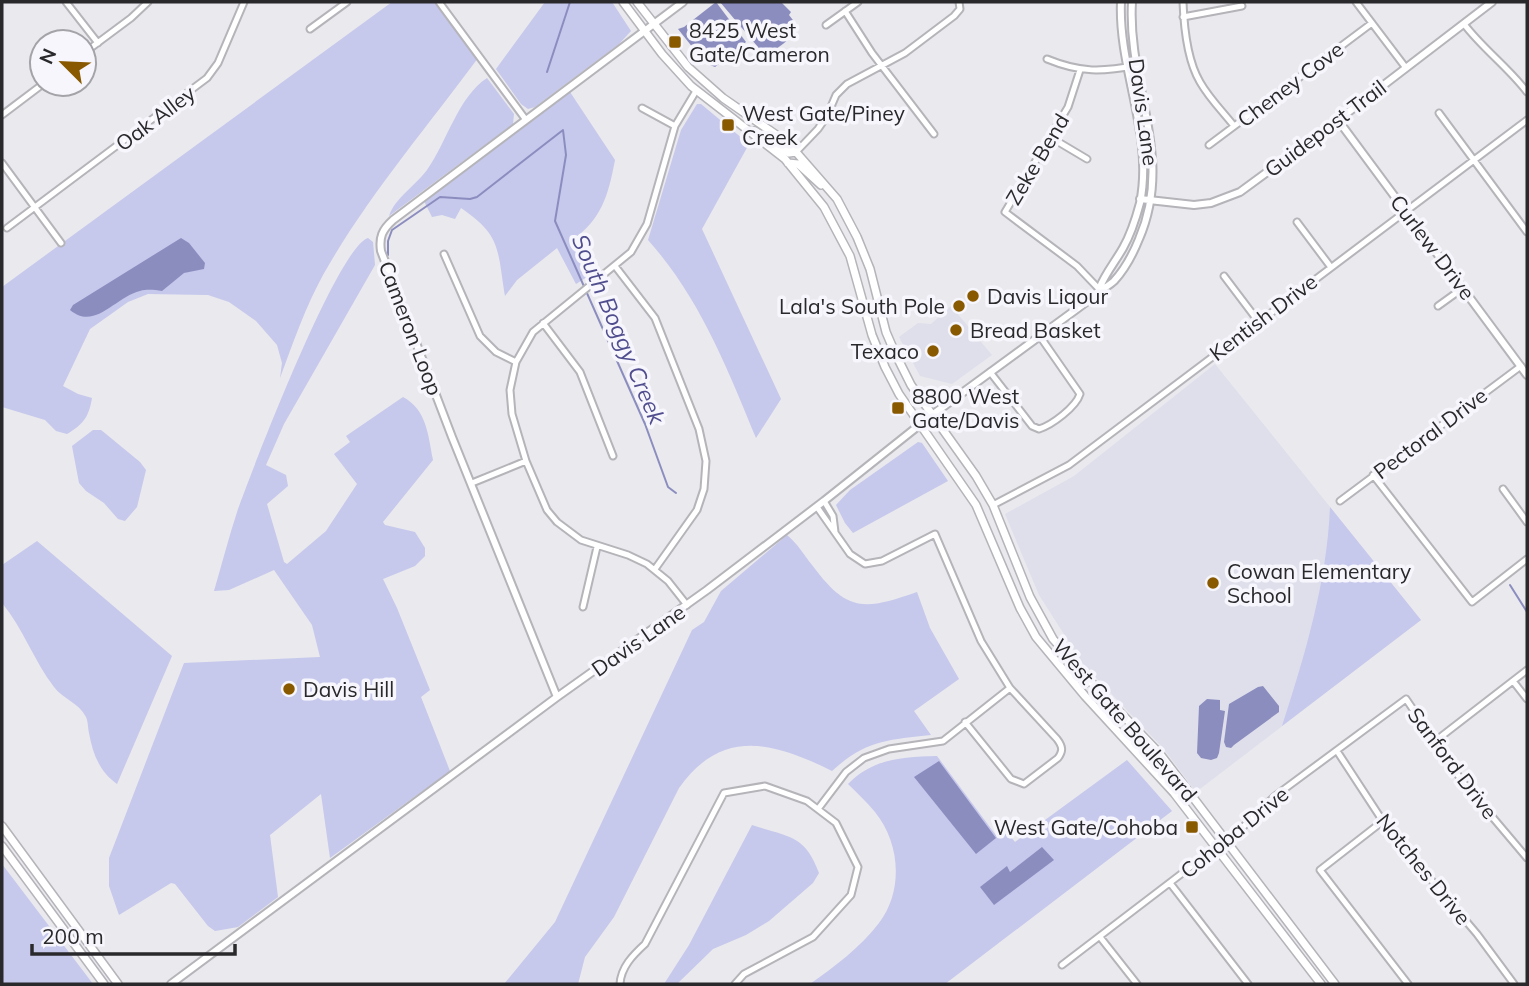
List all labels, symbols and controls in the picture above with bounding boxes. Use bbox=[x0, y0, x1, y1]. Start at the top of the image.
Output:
place label: 8425 West Gate/Cameron bbox=[689, 17, 830, 67]
north arrow bbox=[28, 28, 98, 98]
marker: 8425 West Gate/Cameron bbox=[667, 34, 683, 50]
street label: Cheney Cove bbox=[1232, 36, 1348, 132]
text: N bbox=[34, 45, 61, 68]
street label: Davis Lane bbox=[1124, 57, 1164, 167]
street label: Guidepost Trail bbox=[1259, 74, 1391, 182]
street label: Oak Alley bbox=[110, 80, 200, 156]
place label: West Gate/Piney Creek bbox=[742, 100, 905, 150]
street label: Zeke Bend bbox=[1000, 109, 1074, 209]
marker: West Gate/Piney Creek bbox=[720, 117, 736, 133]
street label: Curlew Drive bbox=[1385, 189, 1481, 305]
water label: South Boggy Creek bbox=[566, 230, 673, 430]
street label: Cameron Loop bbox=[373, 257, 449, 399]
street label: Kentish Drive bbox=[1204, 268, 1322, 366]
place label: Davis Liqour bbox=[987, 283, 1108, 309]
marker: Davis Liqour bbox=[965, 288, 981, 304]
place label: Lala's South Pole bbox=[779, 293, 945, 319]
marker: Lala's South Pole bbox=[951, 298, 967, 314]
place label: Bread Basket bbox=[970, 317, 1100, 343]
marker: Bread Basket bbox=[948, 322, 964, 338]
place label: Texaco bbox=[851, 338, 919, 364]
marker: Texaco bbox=[925, 343, 941, 359]
street label: Pectoral Drive bbox=[1368, 382, 1492, 484]
place label: 8800 West Gate/Davis bbox=[912, 383, 1019, 433]
marker: 8800 West Gate/Davis bbox=[890, 400, 906, 416]
place label: Cowan Elementary School bbox=[1227, 558, 1411, 608]
marker: Cowan Elementary School bbox=[1205, 575, 1221, 591]
street label: Davis Lane bbox=[586, 598, 690, 682]
street label: West Gate Boulevard bbox=[1047, 633, 1203, 807]
place label: Davis Hill bbox=[303, 676, 394, 702]
marker: Davis Hill bbox=[281, 681, 297, 697]
street label: Sanford Drive bbox=[1403, 702, 1503, 824]
street label: Cohoba Drive bbox=[1175, 781, 1293, 883]
street label: Notches Drive bbox=[1371, 808, 1477, 930]
place label: West Gate/Cohoba bbox=[994, 814, 1178, 840]
marker: West Gate/Cohoba bbox=[1184, 819, 1200, 835]
scale bar bbox=[32, 912, 234, 956]
text: 200 m bbox=[42, 923, 104, 949]

